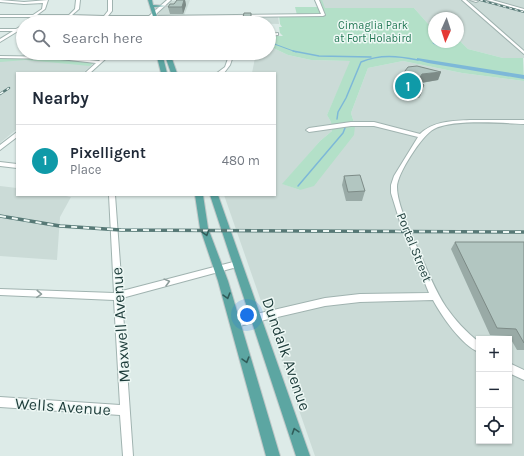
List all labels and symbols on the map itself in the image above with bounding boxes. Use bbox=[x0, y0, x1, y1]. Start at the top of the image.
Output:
north arrow bbox=[428, 12, 464, 48]
park label: Cimaglia Park at Fort Holabird bbox=[334, 19, 412, 45]
pin: 1 bbox=[395, 71, 421, 101]
street label: Portal Street bbox=[394, 210, 435, 284]
one-way arrow bbox=[201, 229, 210, 236]
street label: Maxwell Avenue bbox=[107, 267, 134, 383]
one-way arrow bbox=[164, 279, 170, 287]
one-way arrow bbox=[36, 289, 42, 298]
one-way arrow bbox=[223, 292, 231, 299]
street label: Dundalk Avenue bbox=[258, 295, 315, 413]
your location bbox=[237, 305, 257, 325]
one-way arrow bbox=[241, 357, 250, 364]
street label: Wells Avenue bbox=[14, 394, 111, 419]
one-way arrow bbox=[291, 427, 300, 434]

